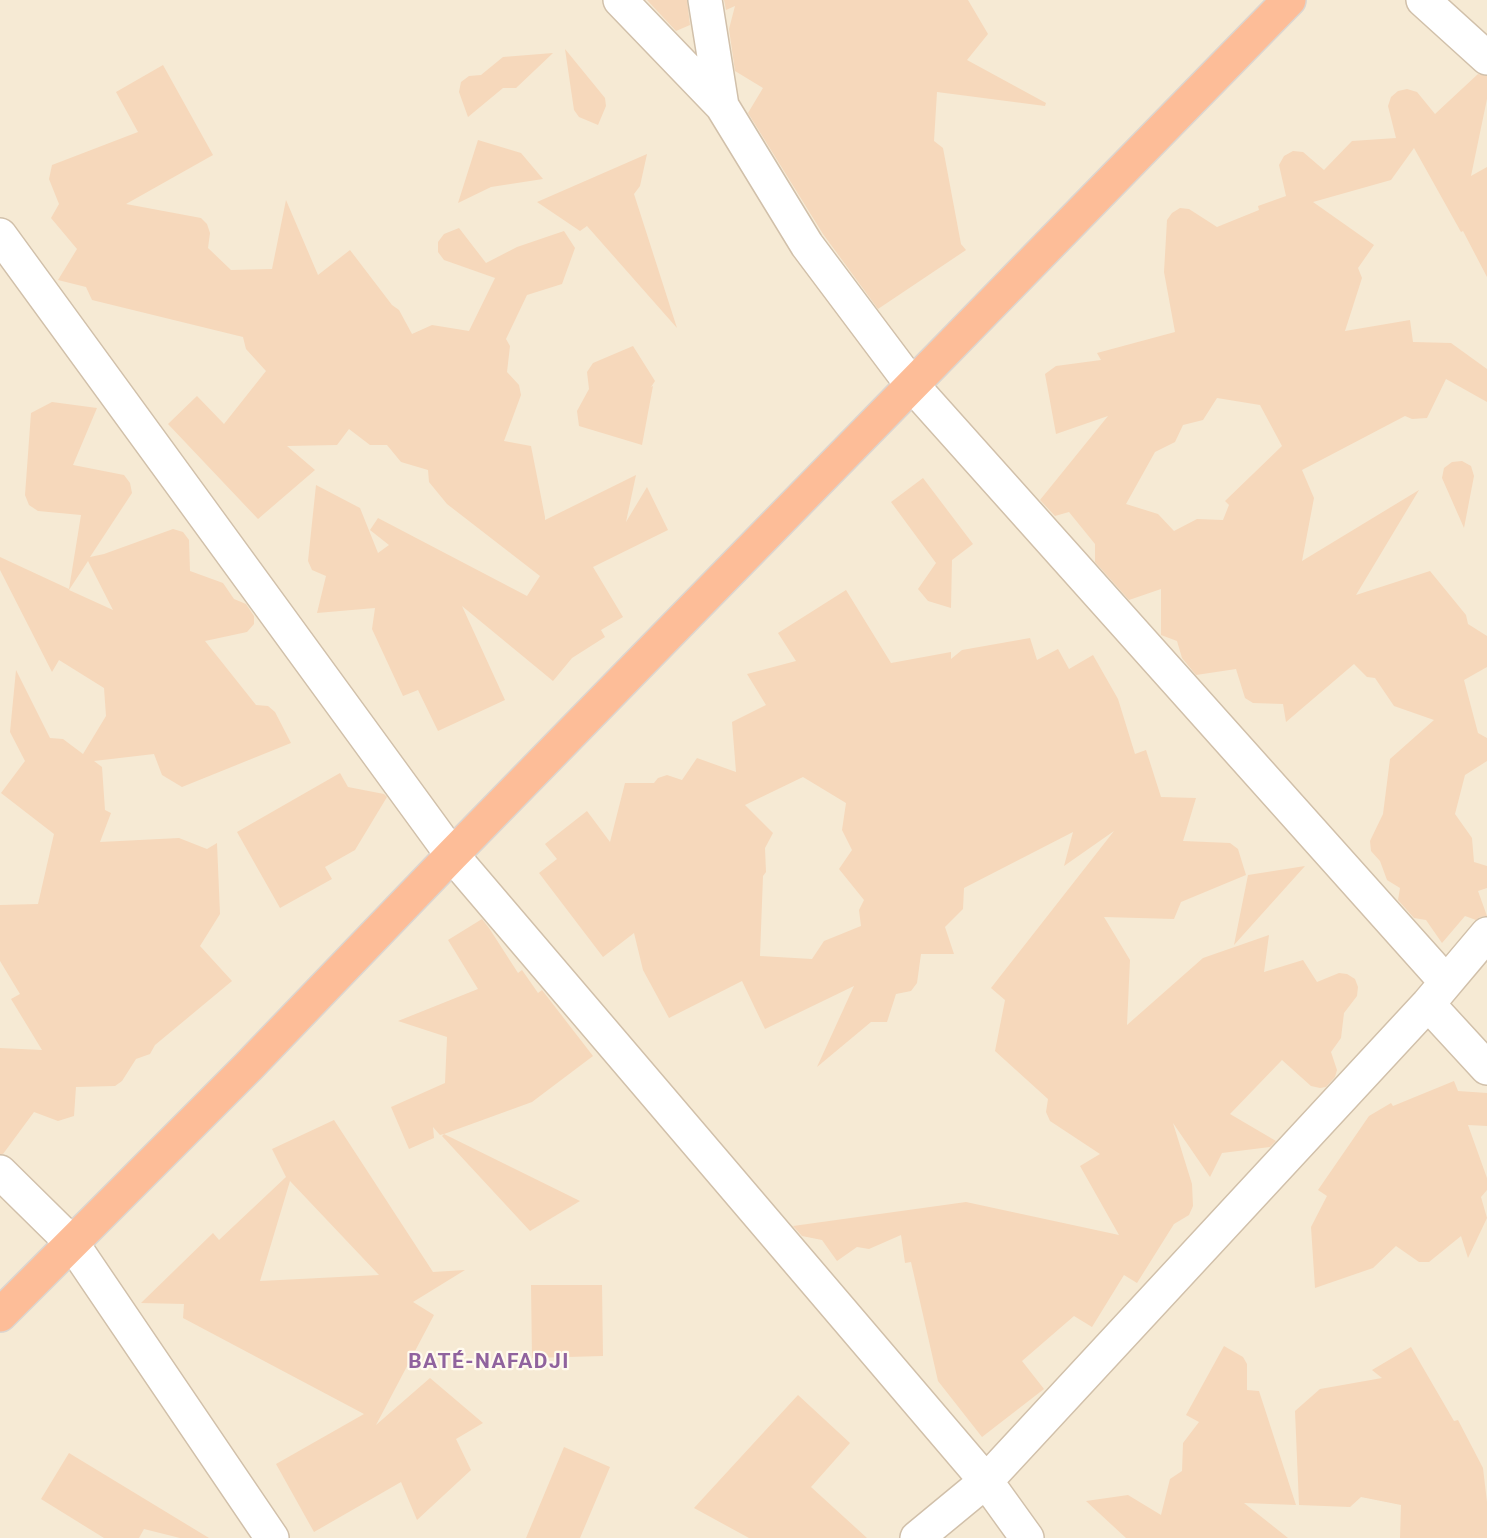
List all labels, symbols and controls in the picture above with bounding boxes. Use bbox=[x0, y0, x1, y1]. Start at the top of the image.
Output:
district label: BATÉ-NAFADJI bbox=[408, 1350, 570, 1376]

